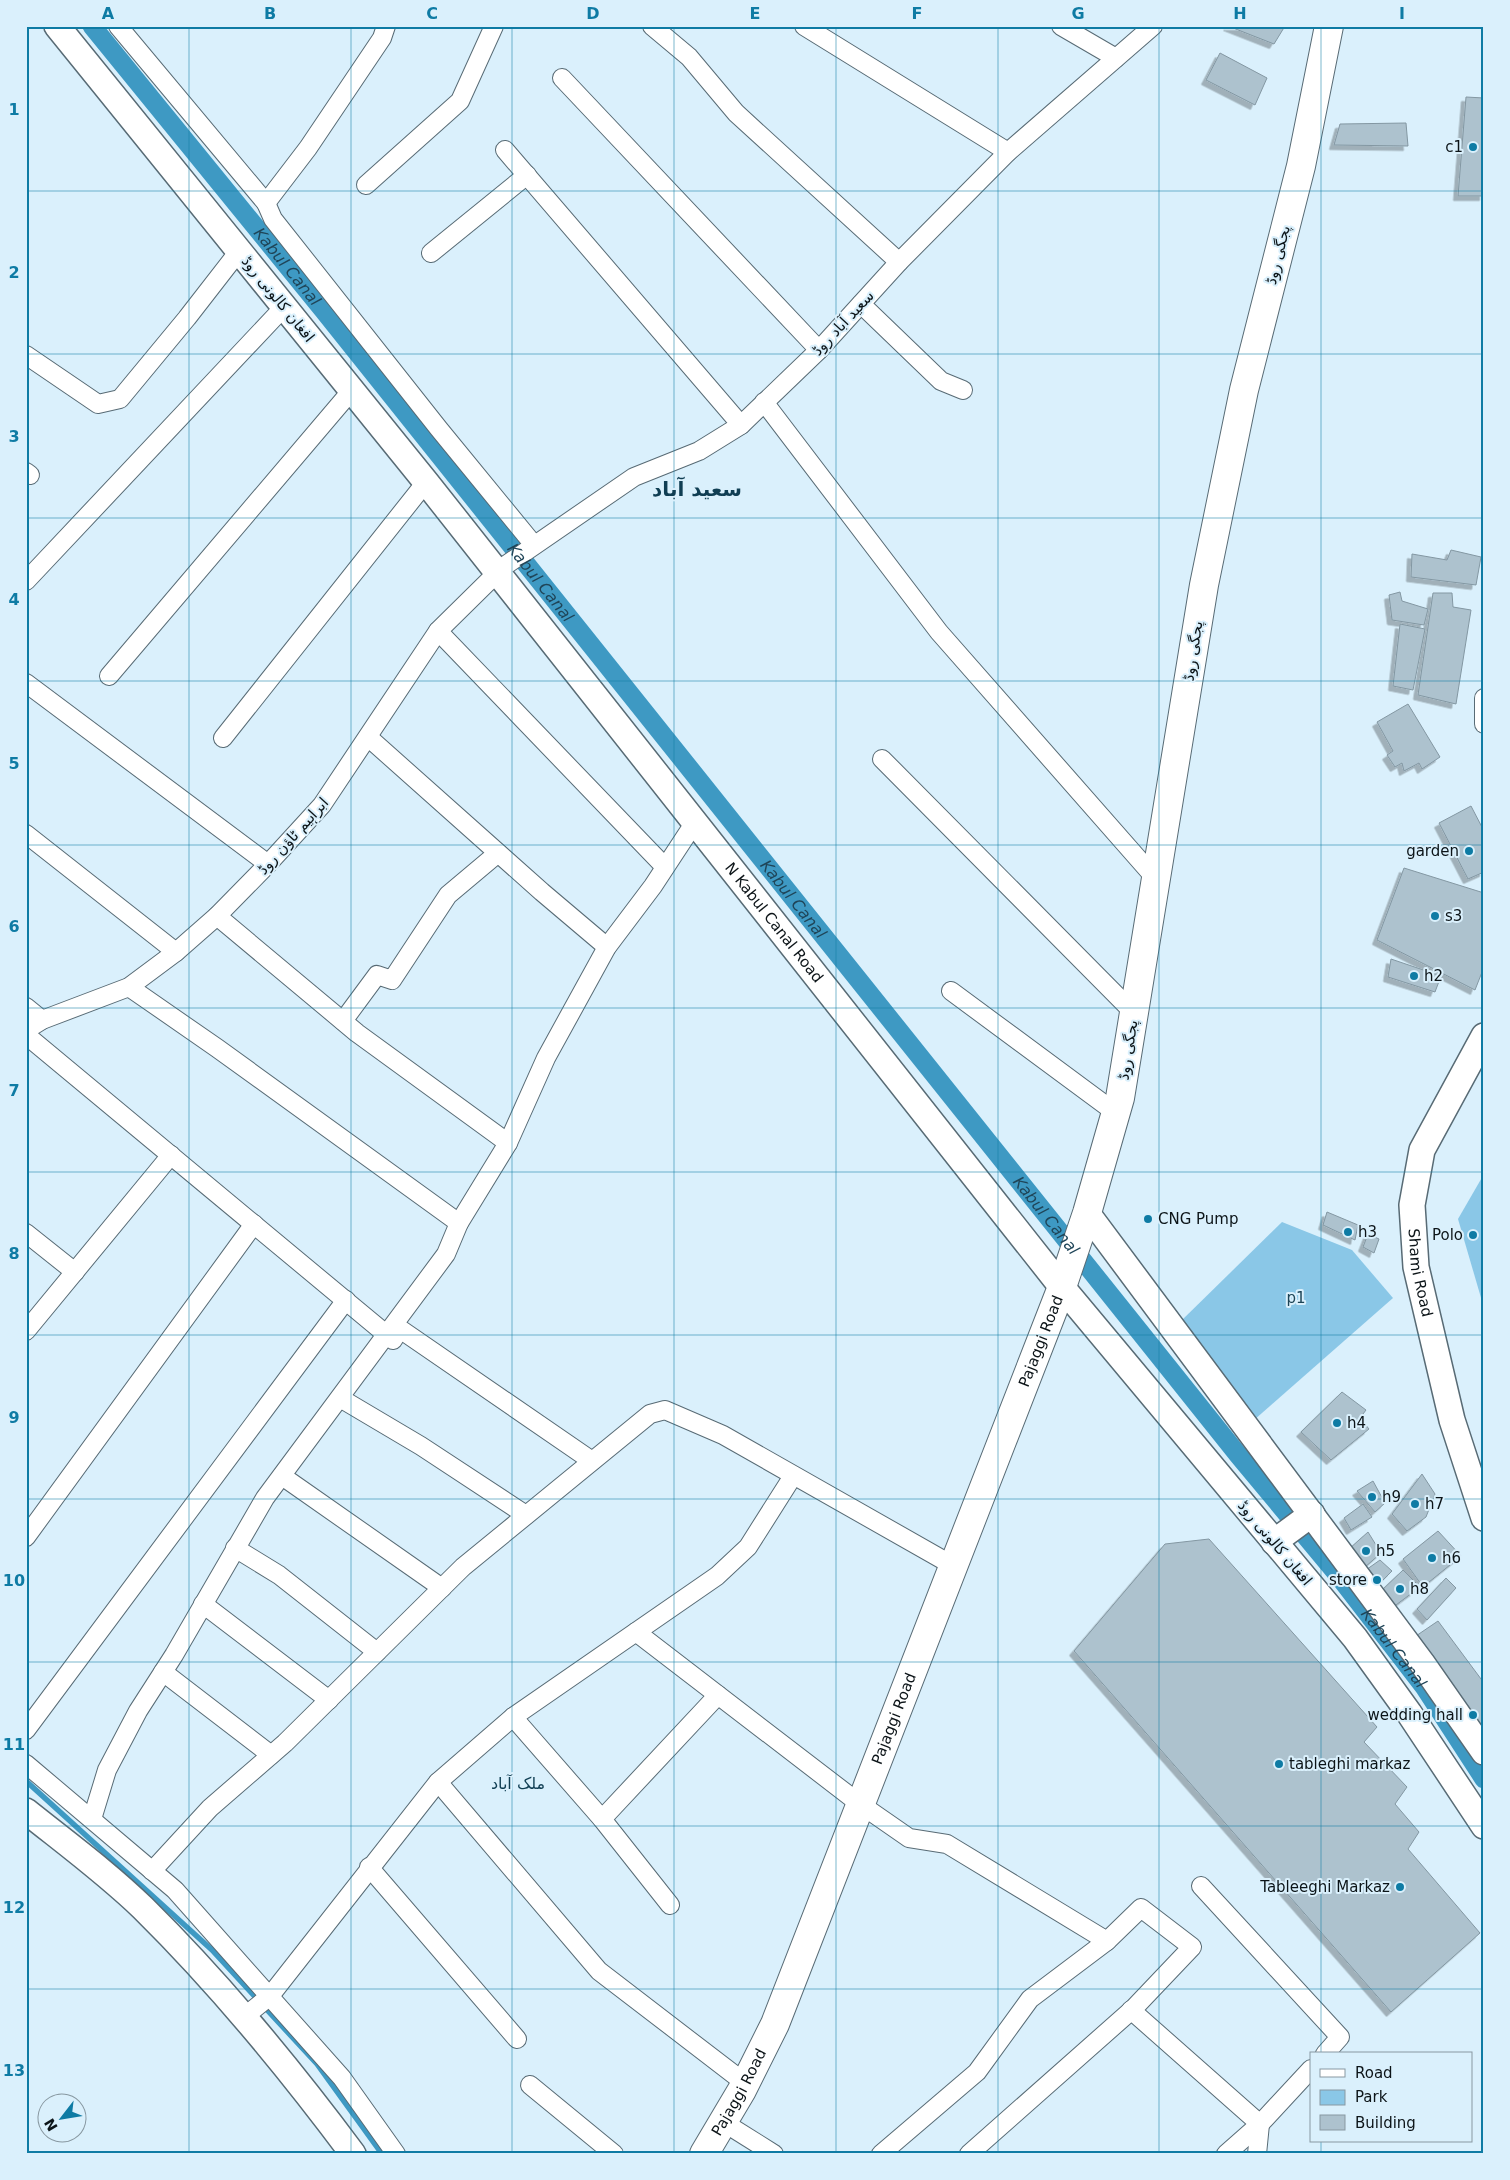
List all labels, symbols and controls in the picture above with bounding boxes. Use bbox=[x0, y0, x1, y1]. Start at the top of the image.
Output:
text: A bbox=[102, 4, 115, 23]
text: B bbox=[264, 4, 276, 23]
text: C bbox=[426, 4, 438, 23]
text: D bbox=[586, 4, 600, 23]
text: E bbox=[750, 4, 760, 23]
text: F bbox=[912, 4, 922, 23]
text: G bbox=[1071, 4, 1085, 23]
text: H bbox=[1233, 4, 1247, 23]
text: I bbox=[1399, 4, 1405, 23]
text: 1 bbox=[8, 100, 20, 119]
place label: c1 bbox=[1445, 138, 1463, 156]
marker: c1 bbox=[1467, 141, 1479, 153]
street label: پجگی روڈ bbox=[1262, 223, 1295, 287]
water label: Kabul Canal bbox=[250, 224, 325, 310]
street label: افغان کالونی روڈ bbox=[238, 252, 318, 346]
text: 2 bbox=[8, 263, 20, 282]
street label: سعید آباد روڈ bbox=[808, 287, 878, 359]
text: 3 bbox=[8, 427, 20, 446]
district label: سعید آباد bbox=[652, 476, 742, 501]
water label: Kabul Canal bbox=[503, 540, 578, 626]
text: 4 bbox=[8, 590, 20, 609]
street label: پجگی روڈ bbox=[1179, 620, 1208, 682]
text: 5 bbox=[8, 754, 20, 773]
street label: ابراہیم ٹاؤن روڈ bbox=[254, 794, 333, 879]
place label: garden bbox=[1406, 842, 1459, 860]
marker: garden bbox=[1463, 845, 1475, 857]
water label: Kabul Canal bbox=[756, 856, 831, 943]
street label: N Kabul Canal Road bbox=[721, 859, 827, 986]
place label: s3 bbox=[1445, 907, 1462, 925]
marker: s3 bbox=[1429, 910, 1441, 922]
text: 6 bbox=[8, 917, 20, 936]
place label: h2 bbox=[1424, 967, 1443, 985]
marker: h2 bbox=[1408, 970, 1420, 982]
street label: پجگی روڈ bbox=[1114, 1019, 1143, 1081]
text: 7 bbox=[8, 1081, 20, 1100]
water label: Kabul Canal bbox=[1009, 1173, 1084, 1259]
place label: CNG Pump bbox=[1158, 1210, 1239, 1228]
marker: CNG Pump bbox=[1142, 1213, 1154, 1225]
place label: h3 bbox=[1358, 1223, 1377, 1241]
marker: h3 bbox=[1342, 1226, 1354, 1238]
place label: Polo bbox=[1432, 1226, 1463, 1244]
street label: Shami Road bbox=[1405, 1228, 1436, 1319]
marker: Polo bbox=[1467, 1229, 1479, 1241]
text: 8 bbox=[8, 1244, 20, 1263]
park label: p1 bbox=[1286, 1289, 1306, 1307]
street label: Pajaggi Road bbox=[1015, 1293, 1067, 1389]
text: 9 bbox=[8, 1408, 20, 1427]
place label: h4 bbox=[1347, 1414, 1366, 1432]
marker: h4 bbox=[1331, 1417, 1343, 1429]
place label: h9 bbox=[1382, 1488, 1401, 1506]
marker: h9 bbox=[1366, 1491, 1378, 1503]
place label: h7 bbox=[1425, 1495, 1444, 1513]
street label: افغان کالونی روڈ bbox=[1234, 1497, 1316, 1589]
marker: h7 bbox=[1409, 1498, 1421, 1510]
place label: h5 bbox=[1376, 1542, 1395, 1560]
marker: h5 bbox=[1360, 1545, 1372, 1557]
place label: h6 bbox=[1442, 1549, 1461, 1567]
marker: h6 bbox=[1426, 1552, 1438, 1564]
text: 10 bbox=[3, 1571, 25, 1590]
place label: store bbox=[1329, 1571, 1367, 1589]
marker: store bbox=[1371, 1574, 1383, 1586]
place label: h8 bbox=[1410, 1580, 1429, 1598]
marker: h8 bbox=[1394, 1583, 1406, 1595]
water label: Kabul Canal bbox=[1357, 1605, 1431, 1692]
street label: Pajaggi Road bbox=[868, 1670, 920, 1767]
place label: wedding hall bbox=[1367, 1706, 1463, 1724]
marker: wedding hall bbox=[1467, 1709, 1479, 1721]
text: 11 bbox=[3, 1735, 25, 1754]
place label: tableghi markaz bbox=[1289, 1755, 1411, 1773]
marker: tableghi markaz bbox=[1273, 1758, 1285, 1770]
district label: ملک آباد bbox=[491, 1774, 545, 1793]
place label: Tableeghi Markaz bbox=[1259, 1878, 1390, 1896]
marker: Tableeghi Markaz bbox=[1394, 1881, 1406, 1893]
text: 12 bbox=[3, 1898, 25, 1917]
street label: Pajaggi Road bbox=[708, 2046, 770, 2139]
legend bbox=[1310, 2052, 1472, 2142]
text: 13 bbox=[3, 2061, 25, 2080]
text: Road bbox=[1355, 2064, 1393, 2082]
text: Park bbox=[1355, 2088, 1388, 2106]
north arrow bbox=[38, 2092, 88, 2142]
text: Building bbox=[1355, 2114, 1416, 2132]
text: N bbox=[41, 2116, 61, 2134]

